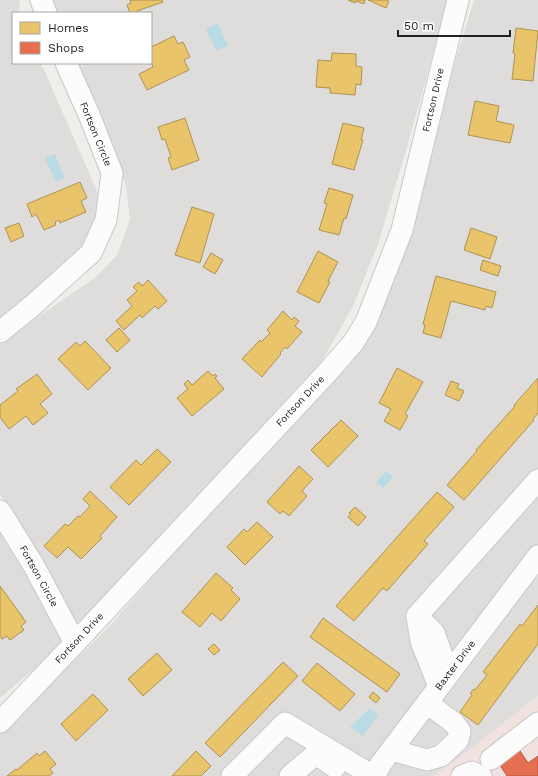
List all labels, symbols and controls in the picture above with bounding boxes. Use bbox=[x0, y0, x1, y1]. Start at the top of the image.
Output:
legend bbox=[12, 12, 152, 64]
scale bar bbox=[398, 12, 510, 38]
text: 50 m bbox=[404, 19, 434, 33]
text: Homes bbox=[48, 21, 89, 35]
text: Shops bbox=[48, 41, 84, 55]
street label: Fortson Drive bbox=[420, 67, 446, 133]
street label: Fortson Circle bbox=[78, 100, 114, 168]
street label: Fortson Drive bbox=[274, 373, 326, 429]
street label: Fortson Circle bbox=[18, 543, 60, 609]
street label: Fortson Drive bbox=[53, 610, 105, 666]
street label: Baxter Drive bbox=[433, 638, 477, 692]

